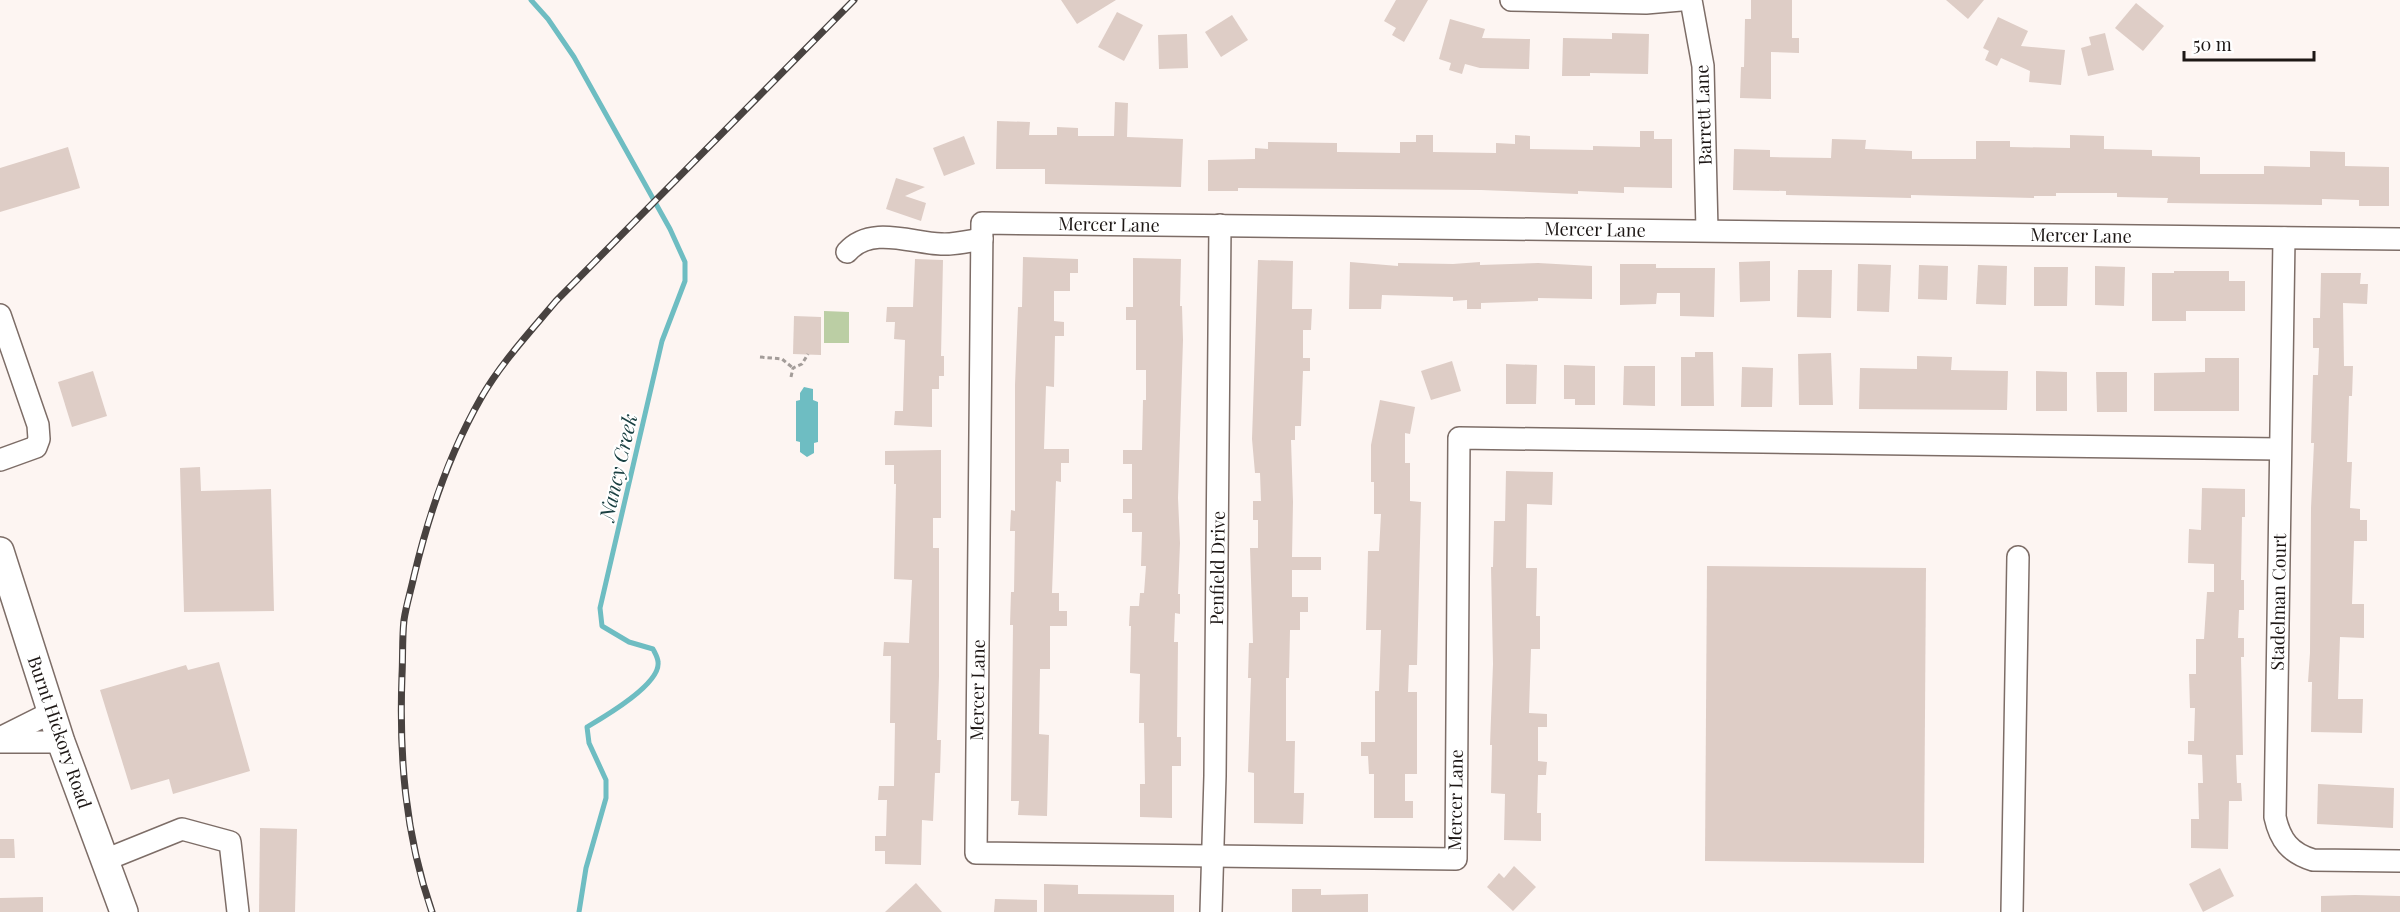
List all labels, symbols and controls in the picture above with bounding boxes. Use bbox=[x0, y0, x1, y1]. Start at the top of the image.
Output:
scale bar bbox=[2184, 24, 2314, 62]
text: 50 m bbox=[2193, 32, 2232, 56]
street label: Barrett Lane bbox=[1689, 64, 1717, 166]
street label: Mercer Lane bbox=[1058, 211, 1160, 237]
street label: Mercer Lane bbox=[1544, 216, 1646, 242]
street label: Mercer Lane bbox=[2030, 222, 2132, 248]
water label: Nancy Creek bbox=[591, 411, 642, 525]
street label: Penfield Drive bbox=[1204, 511, 1230, 625]
street label: Stadelman Court bbox=[2265, 533, 2291, 671]
street label: Mercer Lane bbox=[964, 639, 990, 741]
street label: Burnt Hickory Road bbox=[23, 652, 98, 812]
street label: Mercer Lane bbox=[1442, 749, 1468, 851]

